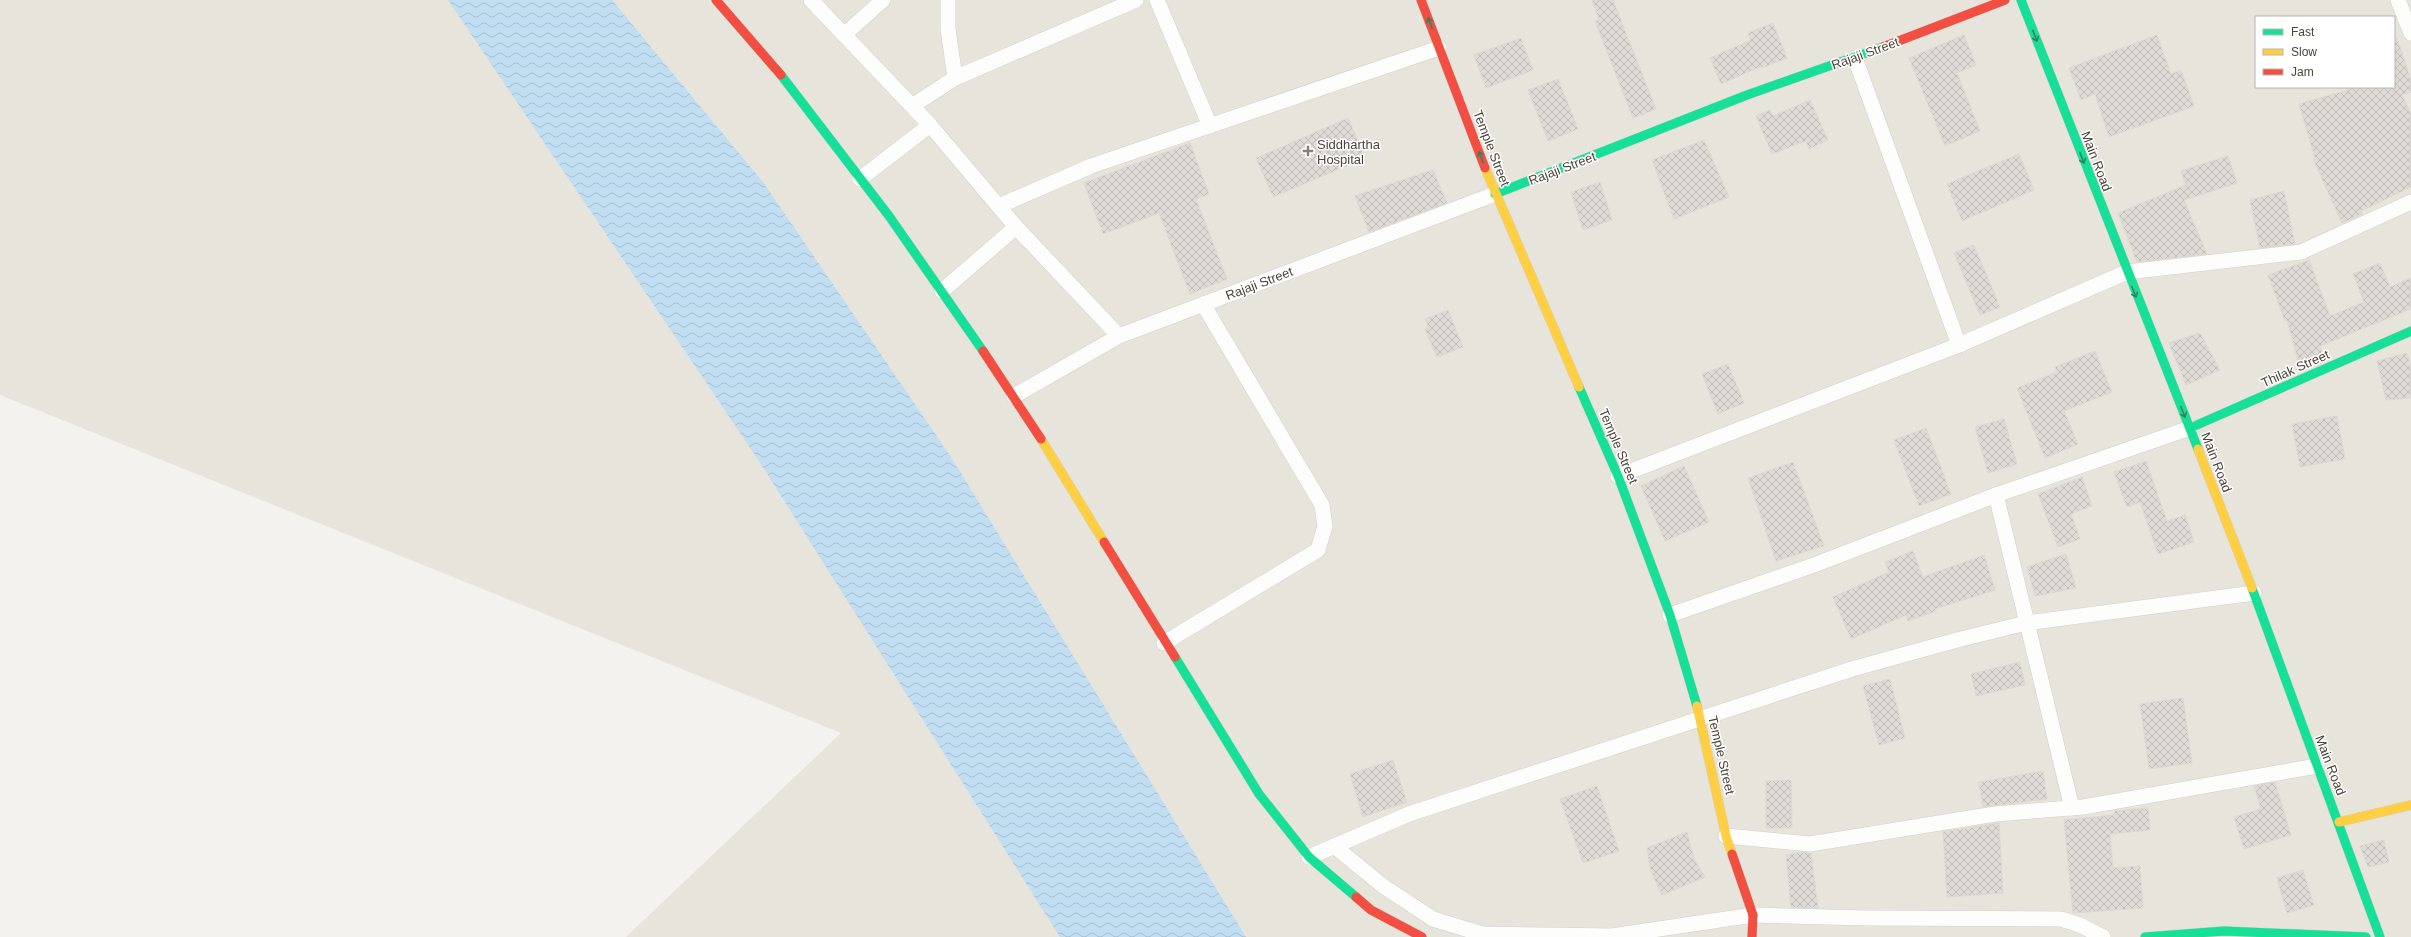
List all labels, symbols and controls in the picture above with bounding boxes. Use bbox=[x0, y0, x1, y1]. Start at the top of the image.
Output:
one-way arrow bbox=[1426, 16, 1433, 29]
legend bbox=[2255, 16, 2395, 88]
text: Fast bbox=[2291, 25, 2315, 39]
one-way arrow bbox=[2031, 30, 2039, 42]
street label: Rajaji Street bbox=[1829, 34, 1901, 73]
text: Slow bbox=[2291, 45, 2317, 59]
text: Jam bbox=[2291, 65, 2314, 79]
street label: Temple Street bbox=[1470, 108, 1513, 189]
street label: Main Road bbox=[2078, 129, 2115, 193]
place label: Siddhartha Hospital bbox=[1317, 137, 1381, 167]
marker: Siddhartha Hospital bbox=[1302, 145, 1314, 157]
street label: Rajaji Street bbox=[1526, 149, 1598, 188]
one-way arrow bbox=[2078, 151, 2086, 163]
one-way arrow bbox=[1477, 152, 1485, 164]
street label: Rajaji Street bbox=[1223, 264, 1295, 303]
one-way arrow bbox=[2131, 285, 2139, 297]
street label: Thilak Street bbox=[2259, 347, 2332, 390]
street label: Temple Street bbox=[1596, 406, 1641, 486]
one-way arrow bbox=[2180, 406, 2187, 418]
street label: Main Road bbox=[2198, 430, 2235, 494]
street label: Temple Street bbox=[1705, 714, 1738, 796]
street label: Main Road bbox=[2312, 733, 2349, 797]

